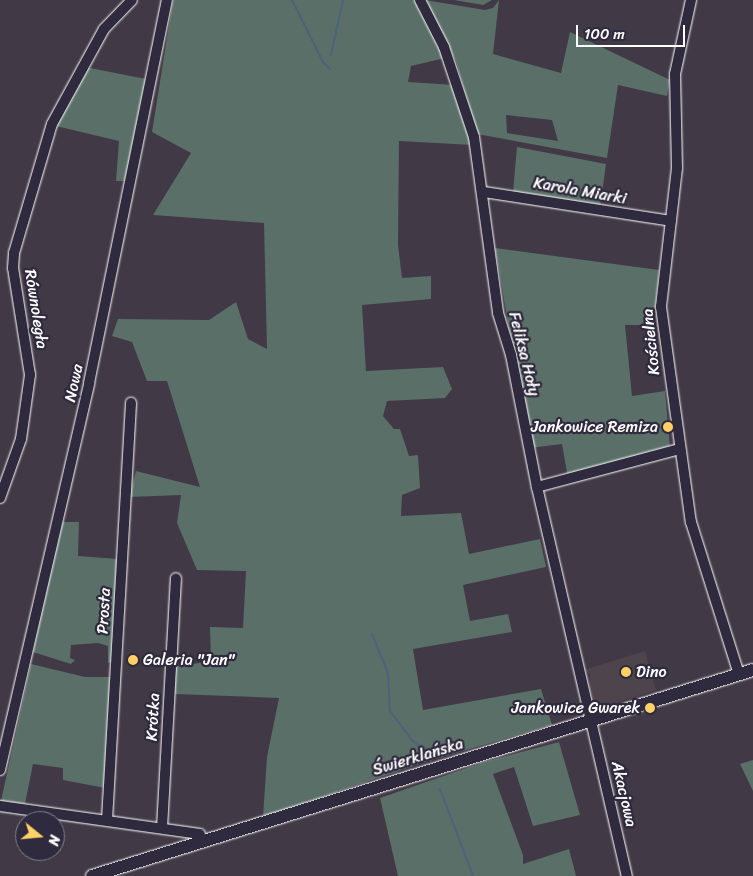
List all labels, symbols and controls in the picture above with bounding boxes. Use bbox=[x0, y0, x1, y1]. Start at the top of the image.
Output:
scale bar bbox=[578, 15, 687, 47]
text: 100 m bbox=[584, 21, 625, 47]
street label: Karola Miarki bbox=[532, 173, 628, 209]
street label: Równoległa bbox=[20, 268, 52, 350]
street label: Kościelna bbox=[638, 308, 664, 376]
street label: Feliksa Hoły bbox=[504, 310, 544, 398]
street label: Nowa bbox=[61, 362, 87, 404]
place label: Jankowice Remiza bbox=[531, 417, 658, 437]
marker: Jankowice Remiza bbox=[662, 421, 674, 433]
street label: Prosta bbox=[93, 587, 115, 635]
place label: Galeria "Jan" bbox=[143, 650, 234, 670]
marker: Galeria "Jan" bbox=[127, 654, 139, 666]
place label: Dino bbox=[636, 662, 667, 682]
marker: Dino bbox=[620, 666, 632, 678]
street label: Krótka bbox=[142, 693, 164, 741]
place label: Jankowice Gwarek bbox=[511, 698, 640, 718]
marker: Jankowice Gwarek bbox=[644, 702, 656, 714]
street label: Świerklańska bbox=[370, 734, 466, 780]
street label: Akacjowa bbox=[607, 759, 641, 829]
north arrow bbox=[15, 811, 65, 861]
text: N bbox=[40, 832, 67, 849]

